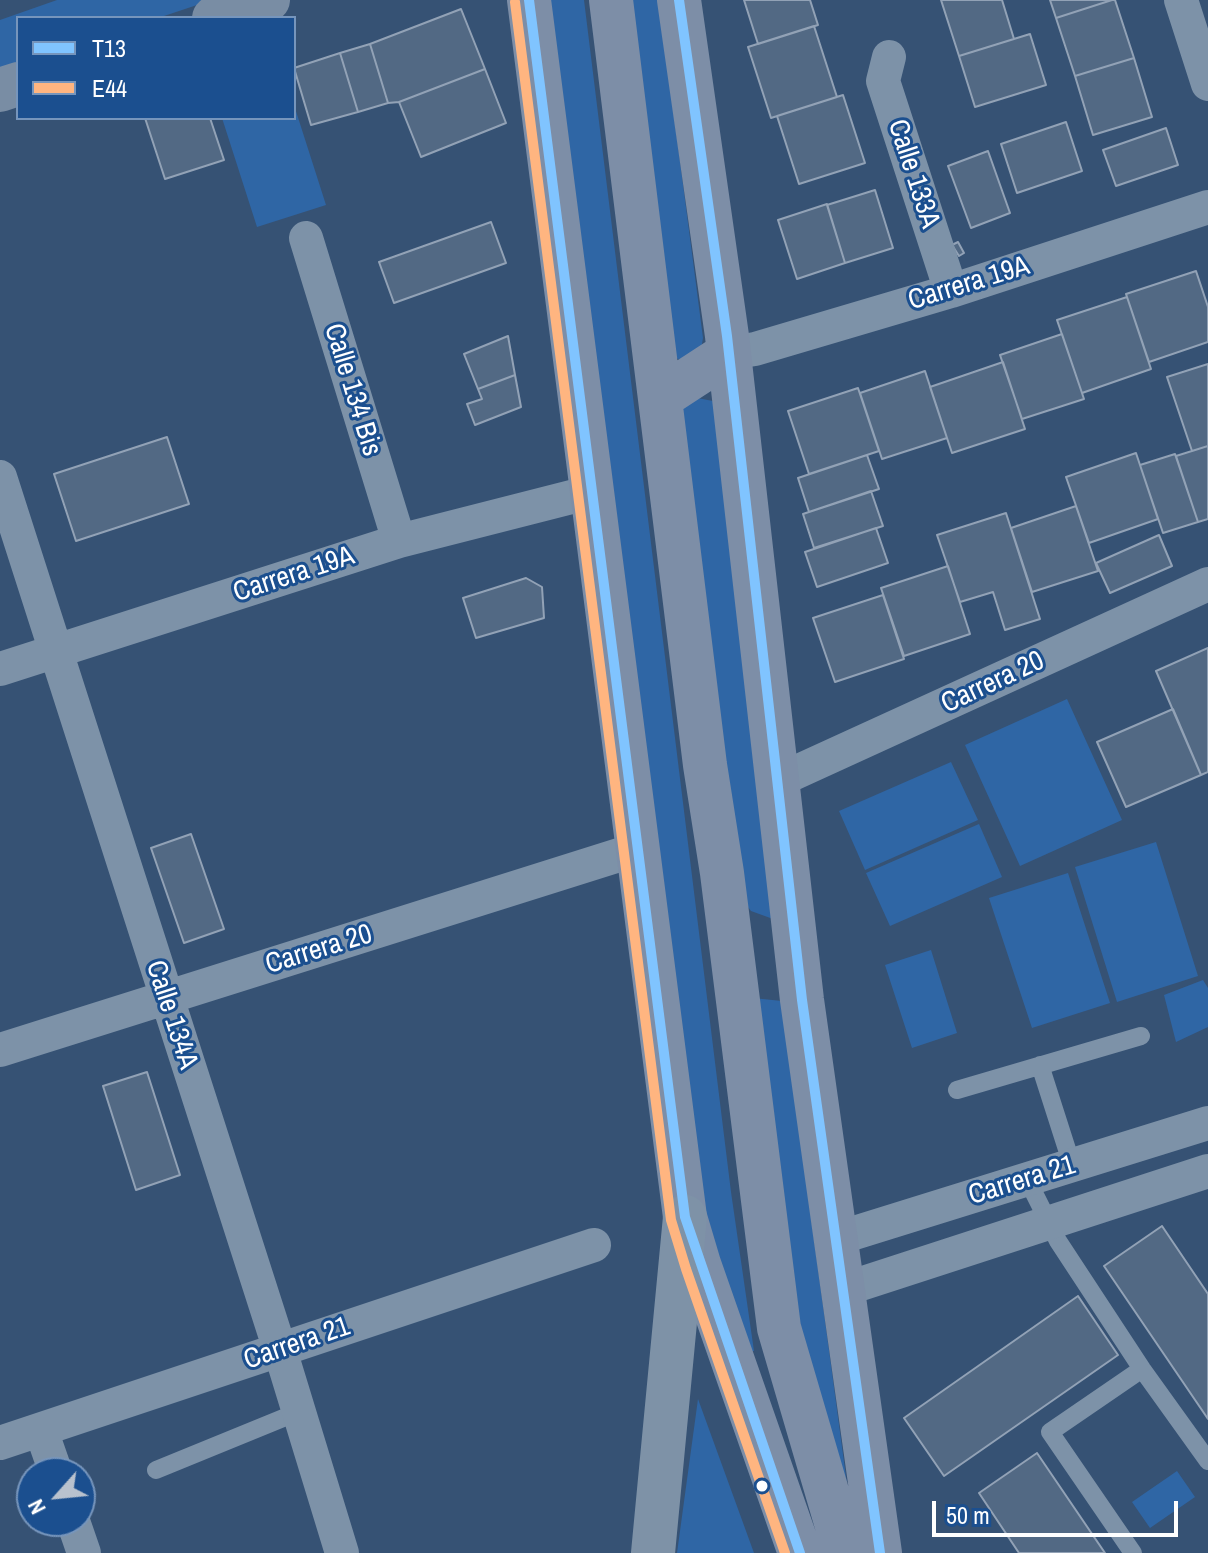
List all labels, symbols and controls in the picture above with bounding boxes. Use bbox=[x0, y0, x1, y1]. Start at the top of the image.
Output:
legend bbox=[16, 16, 296, 120]
text: T13 bbox=[92, 32, 126, 64]
text: E44 bbox=[92, 72, 127, 104]
street label: Calle 133A bbox=[880, 115, 946, 233]
street label: Carrera 19A bbox=[904, 250, 1034, 318]
street label: Calle 134 Bis bbox=[316, 320, 388, 460]
street label: Carrera 19A bbox=[229, 540, 359, 610]
street label: Carrera 20 bbox=[936, 645, 1050, 721]
street label: Carrera 20 bbox=[262, 918, 376, 982]
street label: Calle 134A bbox=[138, 956, 204, 1074]
street label: Carrera 21 bbox=[965, 1149, 1079, 1213]
street label: Carrera 21 bbox=[240, 1310, 354, 1378]
north arrow bbox=[16, 1457, 96, 1537]
unlabelled marker bbox=[754, 1478, 770, 1494]
scale bar bbox=[936, 1485, 1182, 1535]
text: N bbox=[20, 1494, 53, 1520]
text: 50 m bbox=[946, 1499, 990, 1531]

